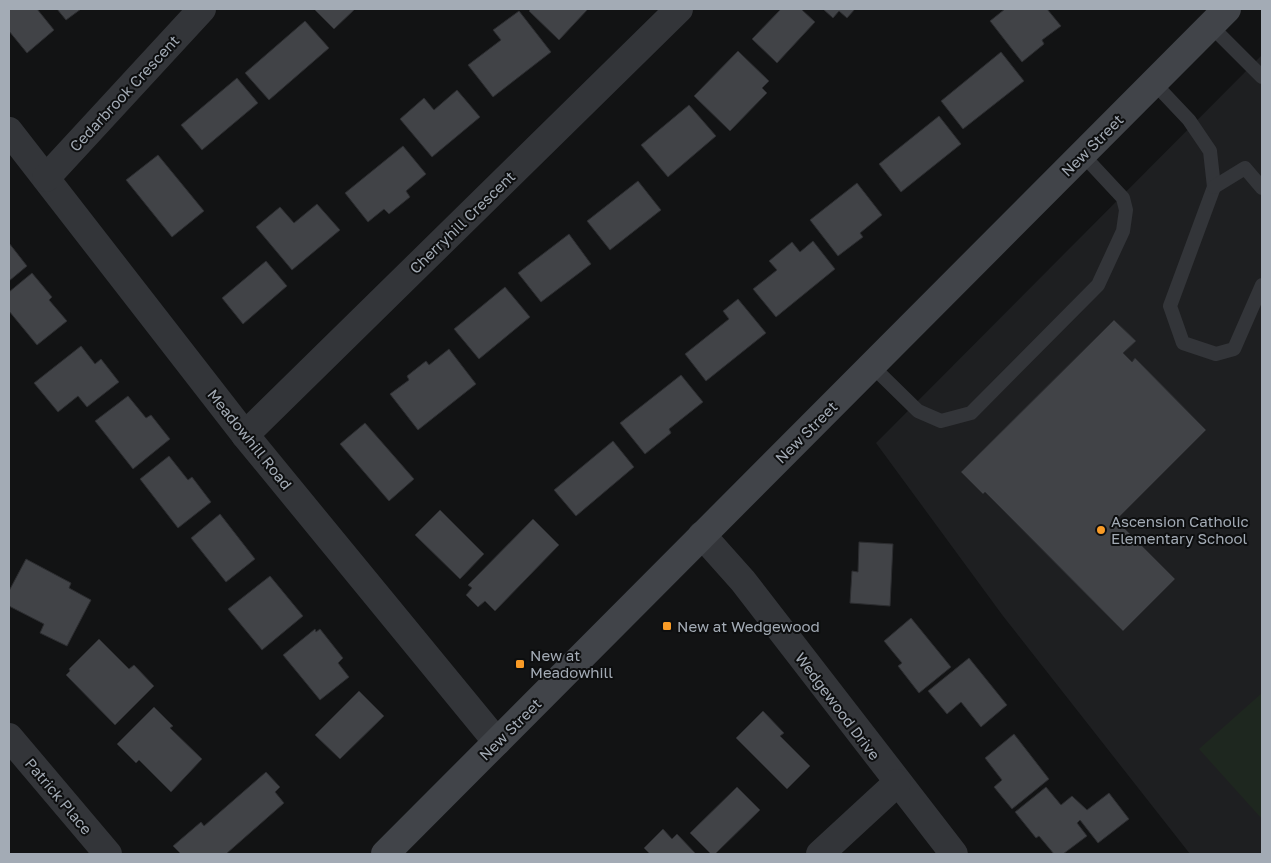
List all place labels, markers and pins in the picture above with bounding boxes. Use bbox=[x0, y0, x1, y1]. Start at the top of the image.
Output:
place label: Ascension Catholic Elementary School bbox=[1111, 512, 1249, 547]
marker: Ascension Catholic Elementary School bbox=[1095, 524, 1107, 536]
place label: New at Wedgewood bbox=[677, 617, 820, 635]
marker: New at Wedgewood bbox=[661, 620, 673, 632]
place label: New at Meadowhill bbox=[530, 646, 613, 681]
marker: New at Meadowhill bbox=[514, 658, 526, 670]

